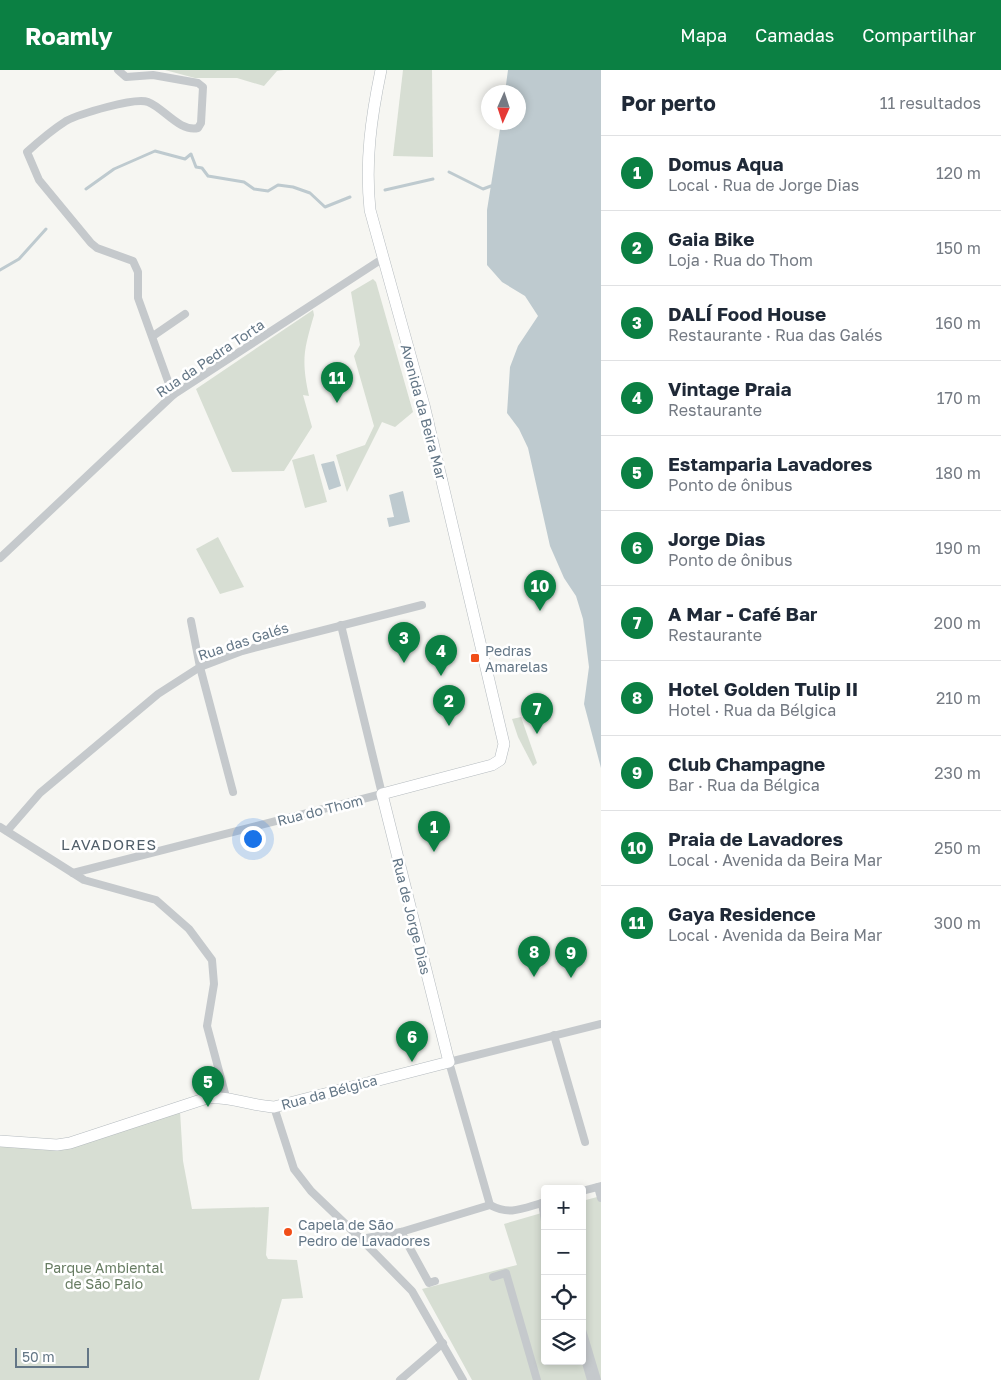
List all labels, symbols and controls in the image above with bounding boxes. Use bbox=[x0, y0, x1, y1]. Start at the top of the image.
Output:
text: Roamly bbox=[25, 21, 113, 50]
text: Mapa bbox=[680, 24, 727, 46]
text: Camadas bbox=[755, 24, 834, 46]
text: Compartilhar bbox=[862, 24, 976, 46]
north arrow bbox=[481, 85, 526, 130]
text: Por perto bbox=[621, 90, 716, 116]
text: 11 resultados bbox=[880, 93, 981, 113]
text: Domus Aqua bbox=[668, 152, 784, 175]
text: 1 bbox=[633, 163, 641, 183]
text: 120 m bbox=[936, 163, 981, 183]
text: Local · Rua de Jorge Dias bbox=[668, 175, 859, 195]
text: Gaia Bike bbox=[668, 227, 754, 250]
text: 2 bbox=[632, 238, 642, 258]
text: 150 m bbox=[936, 238, 981, 258]
text: Loja · Rua do Thom bbox=[668, 250, 813, 270]
text: DALÍ Food House bbox=[668, 302, 826, 325]
text: 3 bbox=[632, 313, 642, 333]
text: 160 m bbox=[935, 313, 981, 333]
street label: Rua da Pedra Torta bbox=[153, 316, 267, 400]
text: Restaurante · Rua das Galés bbox=[668, 325, 883, 345]
street label: Avenida da Beira Mar bbox=[398, 342, 450, 482]
pin: 11 bbox=[321, 362, 353, 403]
text: Vintage Praia bbox=[668, 377, 792, 400]
text: 4 bbox=[632, 388, 642, 408]
text: 170 m bbox=[937, 388, 981, 408]
text: Restaurante bbox=[668, 400, 762, 420]
text: Estamparia Lavadores bbox=[668, 452, 872, 475]
text: 5 bbox=[632, 463, 642, 483]
text: 180 m bbox=[935, 463, 981, 483]
text: Ponto de ônibus bbox=[668, 475, 792, 495]
text: Jorge Dias bbox=[668, 527, 765, 550]
text: 6 bbox=[632, 538, 642, 558]
text: 190 m bbox=[935, 538, 981, 558]
text: Ponto de ônibus bbox=[668, 550, 792, 570]
pin: 10 bbox=[524, 570, 556, 611]
text: A Mar - Café Bar bbox=[668, 602, 817, 625]
text: 7 bbox=[633, 613, 641, 633]
text: 200 m bbox=[934, 613, 981, 633]
street label: Rua das Galés bbox=[196, 618, 290, 664]
pin: 3 bbox=[388, 622, 420, 663]
text: Restaurante bbox=[668, 625, 762, 645]
pin: 4 bbox=[425, 635, 457, 676]
place label: Pedras Amarelas bbox=[485, 642, 548, 675]
marker: Pedras Amarelas bbox=[469, 652, 481, 664]
text: Hotel Golden Tulip II bbox=[668, 677, 858, 700]
pin: 2 bbox=[433, 685, 465, 726]
text: 8 bbox=[632, 688, 642, 708]
text: 210 m bbox=[936, 688, 981, 708]
pin: 7 bbox=[521, 693, 553, 734]
text: Hotel · Rua da Bélgica bbox=[668, 700, 836, 720]
text: Club Champagne bbox=[668, 752, 825, 775]
text: 9 bbox=[632, 763, 642, 783]
text: 230 m bbox=[934, 763, 981, 783]
text: Bar · Rua da Bélgica bbox=[668, 775, 820, 795]
street label: Rua do Thom bbox=[275, 791, 365, 829]
pin: 1 bbox=[418, 811, 450, 852]
your location bbox=[240, 826, 266, 852]
text: Praia de Lavadores bbox=[668, 827, 843, 850]
district label: LAVADORES bbox=[61, 835, 157, 853]
text: 10 bbox=[628, 838, 646, 858]
text: 250 m bbox=[934, 838, 981, 858]
text: Local · Avenida da Beira Mar bbox=[668, 850, 882, 870]
street label: Rua de Jorge Dias bbox=[389, 856, 435, 976]
text: Gaya Residence bbox=[668, 902, 816, 925]
text: 11 bbox=[629, 913, 645, 933]
text: 300 m bbox=[934, 913, 981, 933]
text: Local · Avenida da Beira Mar bbox=[668, 925, 882, 945]
pin: 8 bbox=[518, 936, 550, 977]
pin: 9 bbox=[555, 937, 587, 978]
pin: 6 bbox=[396, 1021, 428, 1062]
pin: 5 bbox=[192, 1066, 224, 1107]
street label: Rua da Bélgica bbox=[279, 1071, 379, 1113]
map controls bbox=[541, 1185, 586, 1365]
button: + bbox=[541, 1185, 586, 1230]
place label: Capela de São Pedro de Lavadores bbox=[298, 1216, 430, 1249]
marker: Capela de São Pedro de Lavadores bbox=[282, 1226, 294, 1238]
button: − bbox=[541, 1230, 586, 1275]
park label: Parque Ambiental de São Paio bbox=[44, 1259, 164, 1292]
button: locate bbox=[541, 1275, 586, 1320]
button: layers bbox=[541, 1320, 586, 1365]
scale bar bbox=[15, 1345, 89, 1368]
text: 50 m bbox=[22, 1348, 55, 1365]

